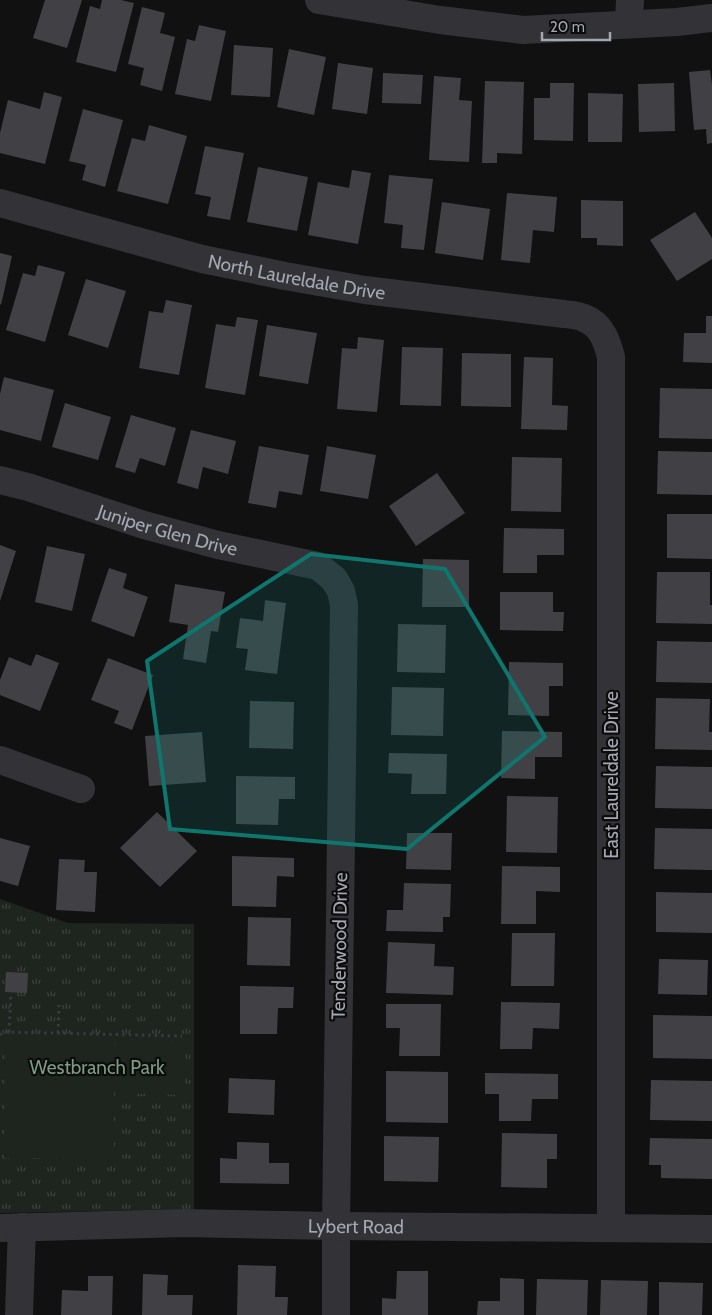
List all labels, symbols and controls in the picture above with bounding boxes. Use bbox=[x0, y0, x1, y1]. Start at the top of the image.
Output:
scale bar bbox=[542, 10, 610, 42]
text: 20 m bbox=[550, 18, 585, 36]
street label: North Laureldale Drive bbox=[206, 250, 387, 304]
street label: Juniper Glen Drive bbox=[94, 499, 240, 561]
street label: East Laureldale Drive bbox=[600, 691, 623, 859]
street label: Tenderwood Drive bbox=[327, 872, 352, 1020]
park label: Westbranch Park bbox=[30, 1056, 165, 1079]
street label: Lybert Road bbox=[308, 1214, 404, 1239]

